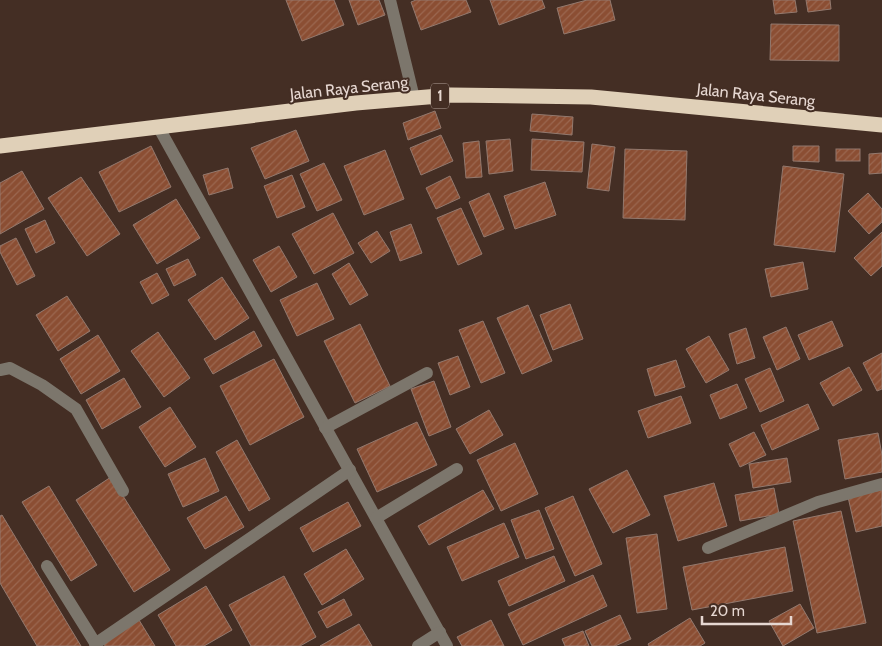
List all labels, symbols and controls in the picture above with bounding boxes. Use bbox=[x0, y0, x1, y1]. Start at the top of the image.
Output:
street label: Jalan Raya Serang bbox=[288, 72, 410, 104]
street label: Jalan Raya Serang bbox=[695, 79, 817, 111]
road number: 1 bbox=[431, 84, 449, 108]
scale bar bbox=[702, 594, 791, 626]
text: 20 m bbox=[710, 602, 745, 620]

